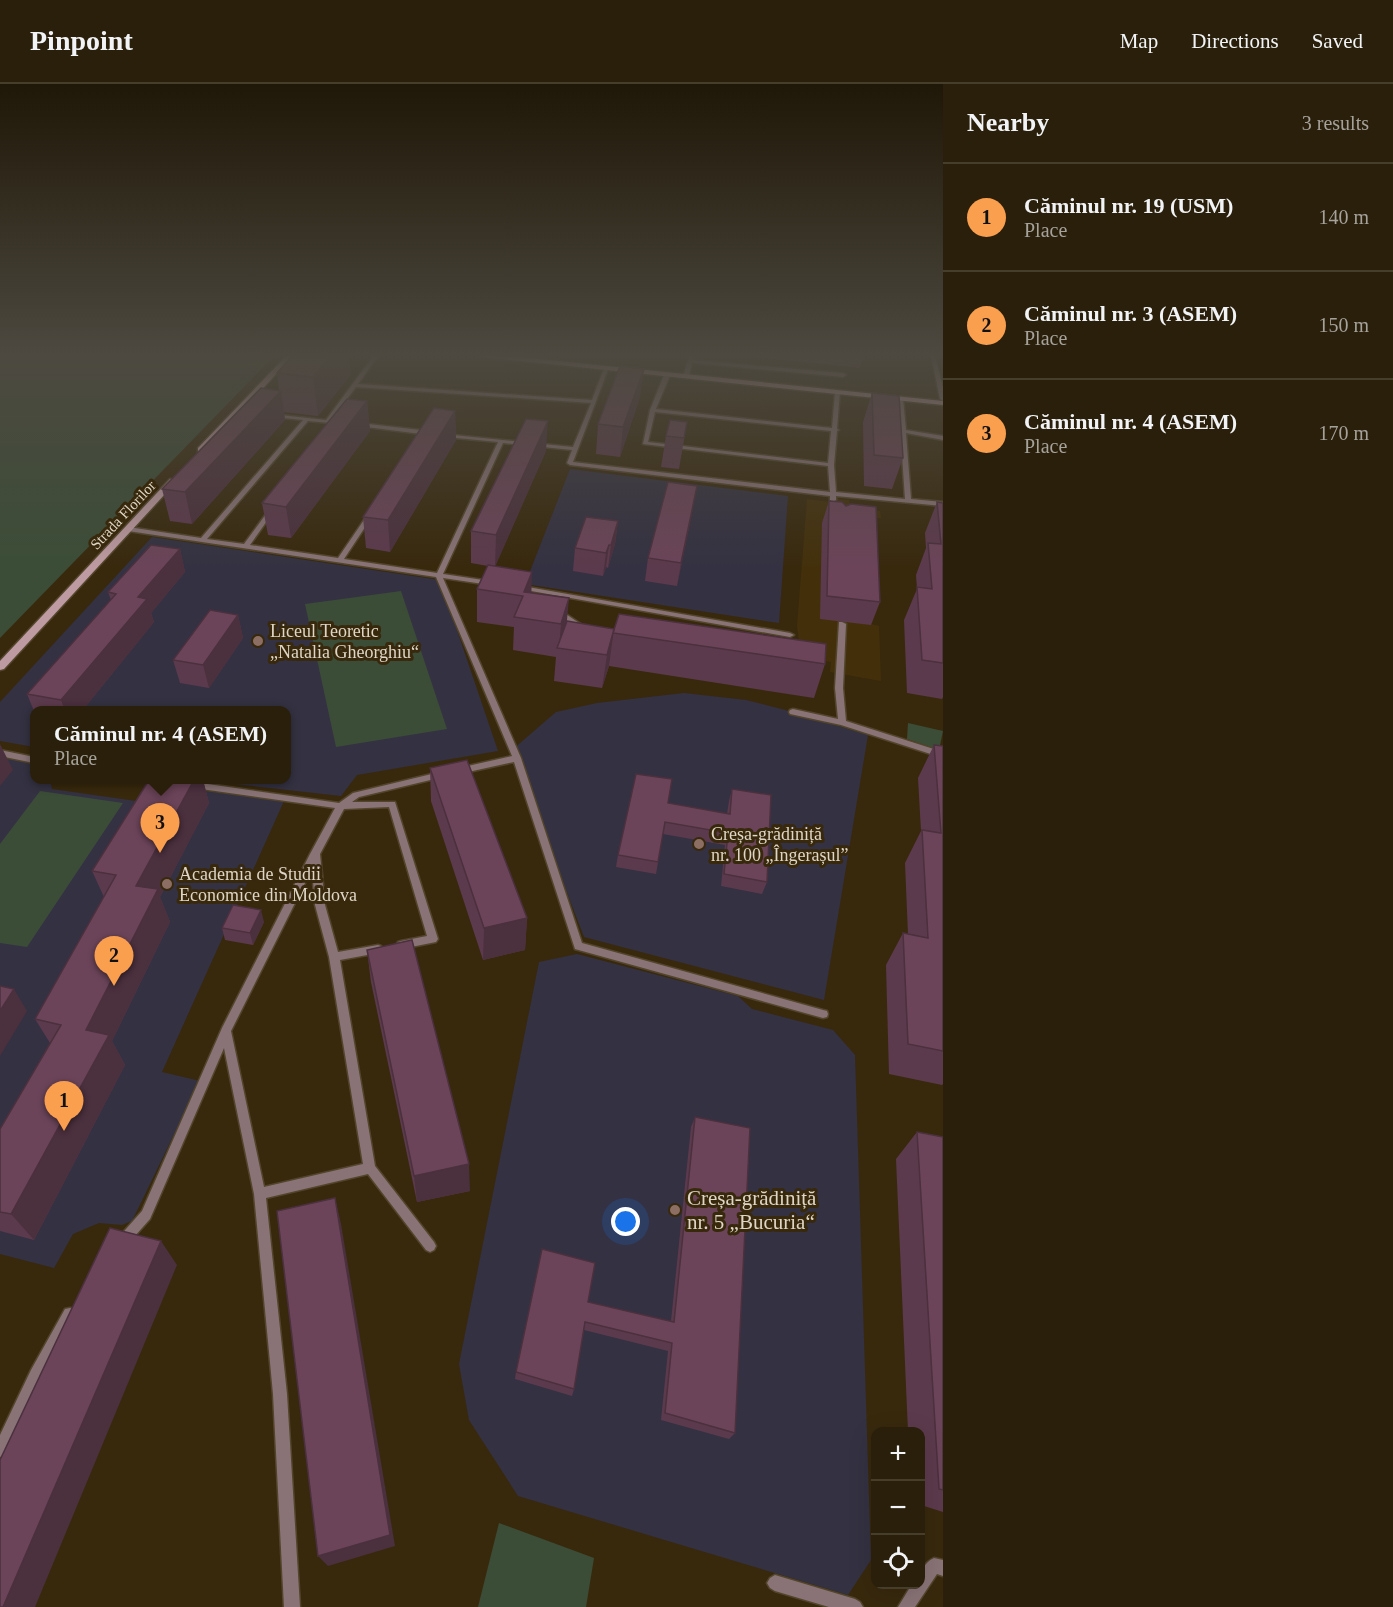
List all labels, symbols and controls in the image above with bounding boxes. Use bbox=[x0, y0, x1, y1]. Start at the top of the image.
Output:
text: Pinpoint bbox=[30, 25, 133, 56]
text: Map bbox=[1120, 29, 1158, 53]
text: Directions bbox=[1191, 29, 1279, 53]
text: Saved bbox=[1312, 29, 1363, 53]
text: Nearby bbox=[967, 108, 1049, 137]
text: 3 results bbox=[1302, 112, 1369, 134]
text: Căminul nr. 19 (USM) bbox=[1024, 193, 1233, 218]
text: 1 bbox=[982, 206, 992, 228]
text: 140 m bbox=[1318, 206, 1369, 228]
text: Place bbox=[1024, 219, 1067, 241]
text: Căminul nr. 3 (ASEM) bbox=[1024, 301, 1237, 326]
text: 2 bbox=[982, 314, 992, 336]
text: 150 m bbox=[1318, 314, 1369, 336]
text: Place bbox=[1024, 327, 1067, 349]
text: Căminul nr. 4 (ASEM) bbox=[1024, 409, 1237, 434]
text: 3 bbox=[982, 422, 992, 444]
text: 170 m bbox=[1318, 422, 1369, 444]
text: Place bbox=[1024, 435, 1067, 457]
street label: Strada Florilor bbox=[87, 477, 159, 553]
place label: Liceul Teoretic „Natalia Gheorghiu“ bbox=[270, 621, 419, 662]
marker: Liceul Teoretic „Natalia Gheorghiu“ bbox=[251, 634, 265, 648]
popup bbox=[30, 706, 291, 784]
text: Căminul nr. 4 (ASEM) bbox=[54, 721, 267, 746]
text: Place bbox=[54, 747, 97, 769]
pin: 3 bbox=[140, 804, 180, 853]
place label: Creșa-grădiniță nr. 100 „Îngerașul” bbox=[711, 824, 848, 865]
marker: Creșa-grădiniță nr. 100 „Îngerașul” bbox=[692, 837, 706, 851]
place label: Academia de Studii Economice din Moldova bbox=[179, 864, 357, 905]
marker: Academia de Studii Economice din Moldova bbox=[160, 877, 174, 891]
pin: 2 bbox=[94, 936, 134, 986]
pin: 1 bbox=[44, 1082, 84, 1131]
place label: Creșa-grădiniță nr. 5 „Bucuria“ bbox=[687, 1186, 817, 1234]
marker: Creșa-grădiniță nr. 5 „Bucuria“ bbox=[668, 1203, 682, 1217]
your location bbox=[611, 1207, 640, 1236]
map controls bbox=[871, 1427, 925, 1589]
button: + bbox=[871, 1427, 925, 1481]
button: − bbox=[871, 1481, 925, 1535]
button: locate bbox=[871, 1535, 925, 1589]

